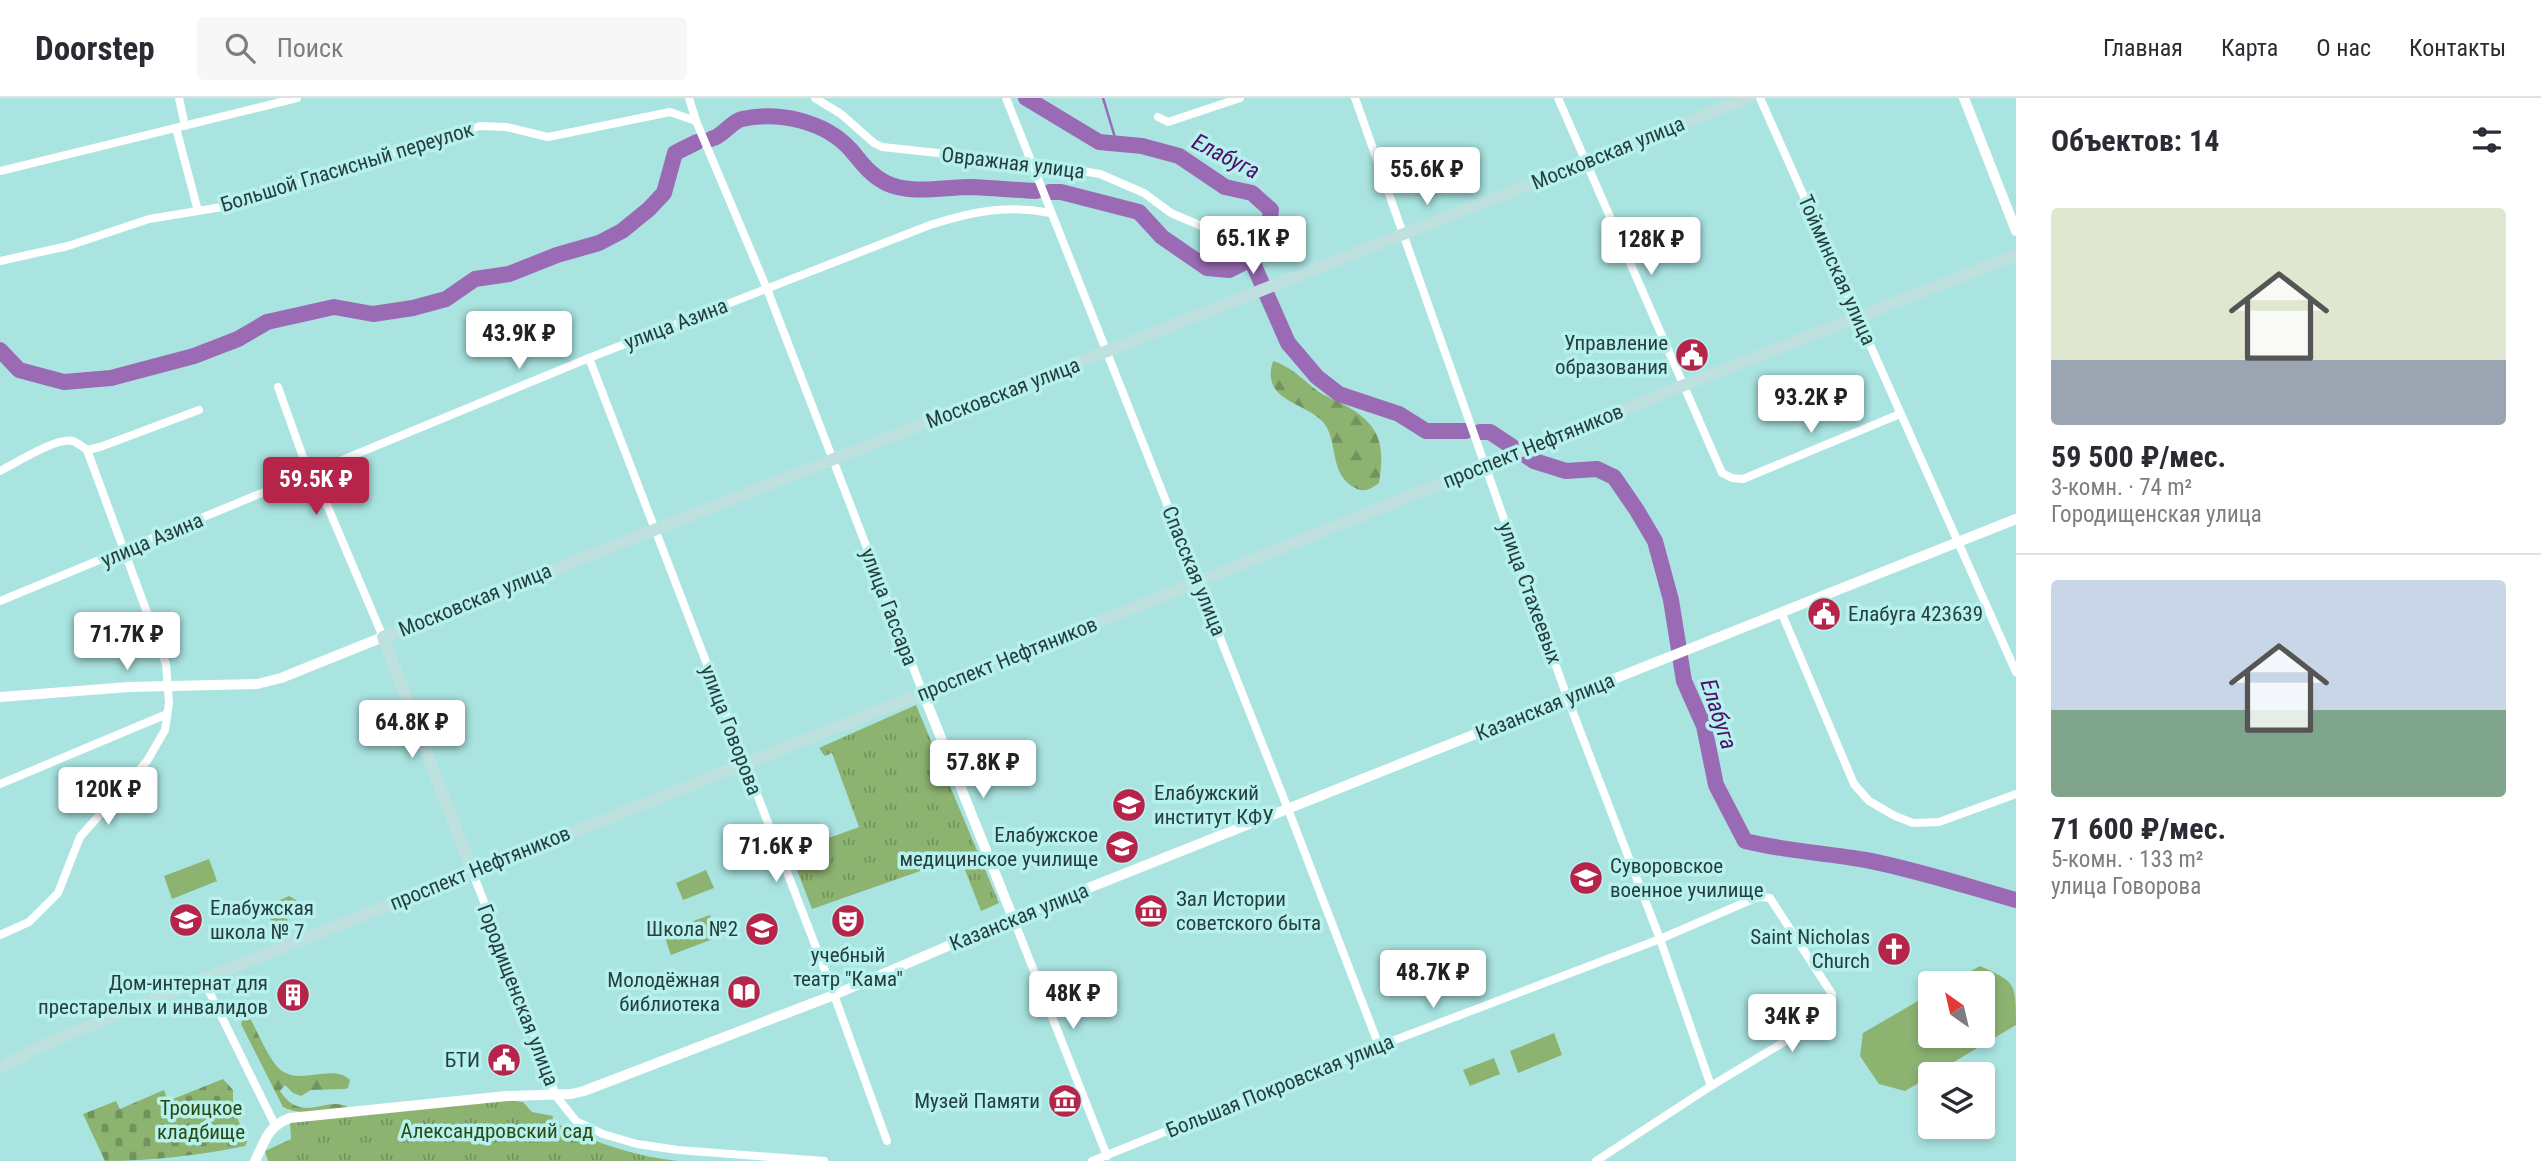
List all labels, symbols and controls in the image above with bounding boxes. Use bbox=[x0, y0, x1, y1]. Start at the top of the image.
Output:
search box bbox=[197, 17, 687, 80]
text: Doorstep bbox=[35, 29, 155, 68]
icon: search bbox=[221, 29, 259, 67]
text: Поиск bbox=[277, 33, 344, 63]
text: Главная bbox=[2103, 34, 2183, 62]
text: Карта bbox=[2221, 34, 2278, 62]
text: О нас bbox=[2316, 34, 2371, 62]
text: Контакты bbox=[2409, 34, 2506, 62]
street label: Московская улица bbox=[1528, 111, 1688, 195]
street label: Большой Гласисный переулок bbox=[218, 117, 476, 217]
icon: filters bbox=[2468, 121, 2506, 159]
text: Объектов: 14 bbox=[2051, 123, 2219, 158]
water label: Елабуга bbox=[1187, 128, 1264, 185]
street label: Овражная улица bbox=[940, 142, 1086, 184]
pin: 55.6K ₽ bbox=[1362, 148, 1492, 207]
text: 55.6K ₽ bbox=[1390, 156, 1464, 183]
street label: Тойминская улица bbox=[1793, 191, 1881, 349]
pin: 65.1K ₽ bbox=[1188, 216, 1318, 276]
pin: 128K ₽ bbox=[1594, 218, 1708, 277]
text: 65.1K ₽ bbox=[1216, 225, 1290, 252]
text: 128K ₽ bbox=[1617, 226, 1685, 253]
icon: home bbox=[2216, 253, 2342, 379]
street label: улица Азина bbox=[621, 293, 731, 355]
pin: 43.9K ₽ bbox=[454, 312, 584, 371]
text: 43.9K ₽ bbox=[482, 320, 556, 347]
place label: Управление образования bbox=[1555, 331, 1668, 379]
public building icon: Управление образования bbox=[1673, 336, 1711, 374]
street label: Московская улица bbox=[923, 353, 1083, 433]
pin: 93.2K ₽ bbox=[1746, 376, 1876, 435]
text: 93.2K ₽ bbox=[1774, 384, 1848, 411]
street label: проспект Нефтяников bbox=[1439, 399, 1627, 493]
text: 59 500 ₽/мес. bbox=[2051, 439, 2226, 474]
pin: 59.5K ₽ bbox=[251, 458, 381, 517]
text: 59.5K ₽ bbox=[279, 466, 353, 493]
text: 3-комн. · 74 m² bbox=[2051, 474, 2192, 501]
text: Городищенская улица bbox=[2051, 501, 2262, 528]
street label: Спасская улица bbox=[1157, 503, 1231, 639]
street label: улица Азина bbox=[97, 508, 207, 572]
street label: улица Стахеевых bbox=[1493, 519, 1567, 667]
street label: улица Гассара bbox=[856, 545, 922, 669]
street label: Московская улица bbox=[395, 558, 555, 642]
public building icon: Елабуга 423639 bbox=[1805, 595, 1843, 633]
place label: Елабуга 423639 bbox=[1848, 602, 1983, 626]
pin: 71.7K ₽ bbox=[62, 612, 192, 672]
street label: проспект Нефтяников bbox=[913, 612, 1101, 706]
text: 71.7K ₽ bbox=[90, 621, 164, 648]
icon: home bbox=[2216, 625, 2342, 751]
street label: улица Говорова bbox=[695, 662, 767, 798]
street label: Казанская улица bbox=[1472, 668, 1618, 746]
water label: Елабуга bbox=[1695, 676, 1743, 753]
pin: 64.8K ₽ bbox=[347, 700, 477, 760]
text: 64.8K ₽ bbox=[375, 709, 449, 736]
pin: 57.8K ₽ bbox=[918, 740, 1048, 800]
text: 57.8K ₽ bbox=[946, 749, 1020, 776]
pin: 120K ₽ bbox=[51, 768, 165, 827]
text: 120K ₽ bbox=[74, 776, 142, 803]
place label: Елабужский институт КФУ bbox=[1154, 781, 1274, 829]
school or university icon: Елабужский институт КФУ bbox=[1110, 786, 1148, 824]
text: 71 600 ₽/мес. bbox=[2051, 811, 2226, 846]
street label: проспект Нефтяников bbox=[386, 821, 574, 915]
place label: Елабужское медицинское училище bbox=[899, 823, 1098, 871]
pin: 71.6K ₽ bbox=[711, 824, 841, 884]
school or university icon: Елабужское медицинское училище bbox=[1103, 828, 1141, 866]
text: 71.6K ₽ bbox=[739, 833, 813, 860]
text: 5-комн. · 133 m² bbox=[2051, 846, 2203, 873]
place label: Суворовское военное училище bbox=[1610, 854, 1764, 902]
school or university icon: Суворовское военное училище bbox=[1567, 859, 1605, 897]
text: улица Говорова bbox=[2051, 873, 2201, 900]
street label: Казанская улица bbox=[946, 878, 1092, 956]
place label: Зал Истории советского быта bbox=[1176, 887, 1321, 935]
museum icon: Зал Истории советского быта bbox=[1132, 892, 1170, 930]
place label: Елабужская школа № 7 bbox=[210, 896, 314, 944]
school or university icon: Елабужская школа № 7 bbox=[167, 901, 205, 939]
street label: Городищенская улица bbox=[472, 901, 564, 1089]
theatre icon: учебный театр "Кама" bbox=[829, 902, 867, 940]
school or university icon: Школа №2 bbox=[743, 910, 781, 948]
place label: Школа №2 bbox=[646, 917, 738, 941]
place label: Saint Nicholas Church bbox=[1750, 925, 1870, 973]
church icon: Saint Nicholas Church bbox=[1875, 930, 1913, 968]
place label: учебный театр "Кама" bbox=[793, 943, 903, 991]
pin: 48.7K ₽ bbox=[1368, 950, 1498, 1010]
text: 48.7K ₽ bbox=[1396, 959, 1470, 986]
place label: Молодёжная библиотека bbox=[607, 968, 720, 1016]
place label: Дом-интернат для престарелых и инвалидов bbox=[38, 971, 268, 1019]
north arrow bbox=[1918, 971, 1995, 1048]
map controls bbox=[1918, 971, 1995, 1139]
pin: 48K ₽ bbox=[1024, 972, 1122, 1031]
library icon: Молодёжная библиотека bbox=[725, 973, 763, 1011]
building icon: Дом-интернат для престарелых и инвалидов bbox=[274, 976, 312, 1014]
text: 48K ₽ bbox=[1045, 980, 1101, 1007]
pin: 34K ₽ bbox=[1743, 995, 1841, 1054]
text: 34K ₽ bbox=[1764, 1003, 1820, 1030]
street label: Большая Покровская улица bbox=[1163, 1029, 1397, 1143]
public building icon: БТИ bbox=[485, 1041, 523, 1079]
place label: БТИ bbox=[445, 1048, 480, 1072]
button: layers bbox=[1918, 1062, 1995, 1139]
museum icon: Музей Памяти bbox=[1046, 1082, 1084, 1120]
place label: Музей Памяти bbox=[914, 1089, 1040, 1113]
park label: Троицкое кладбище bbox=[157, 1096, 245, 1144]
park label: Александровский сад bbox=[401, 1119, 593, 1143]

